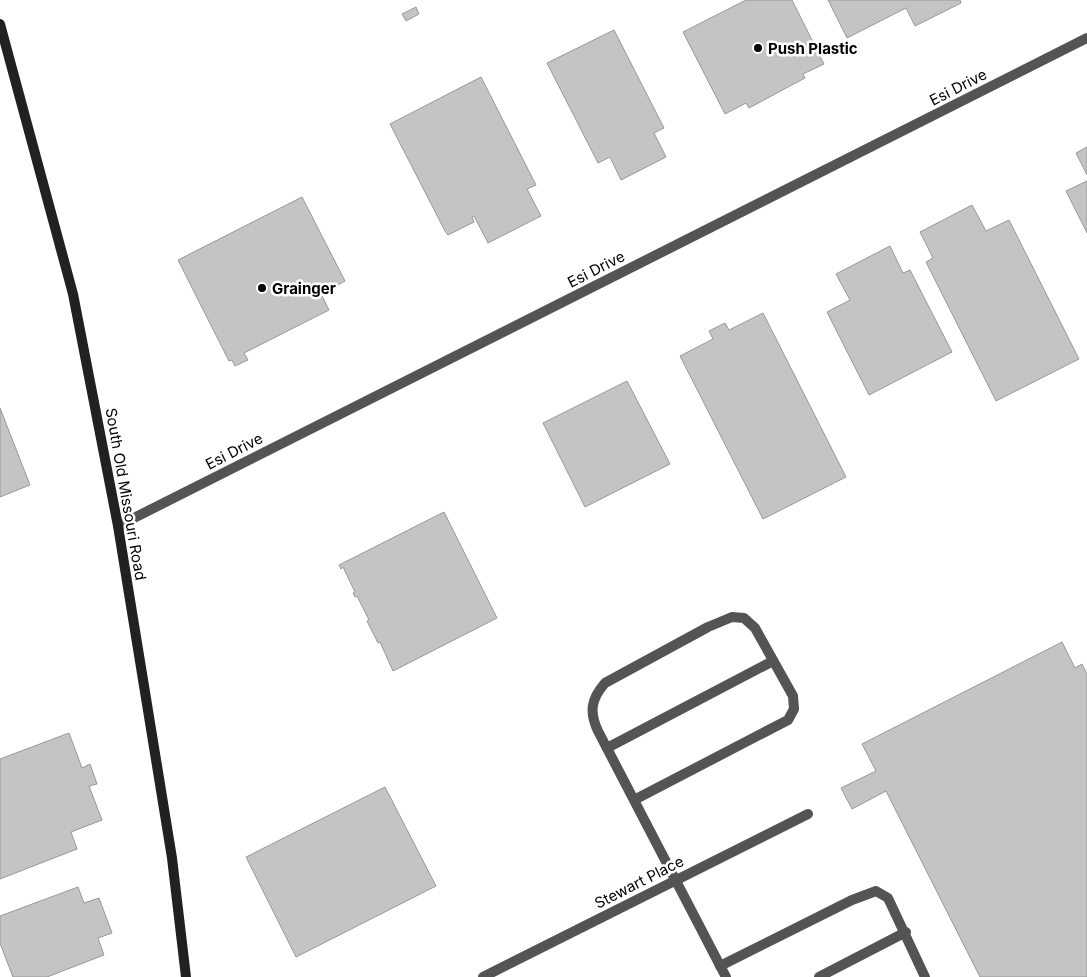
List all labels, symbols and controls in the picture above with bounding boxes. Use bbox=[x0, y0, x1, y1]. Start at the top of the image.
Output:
place label: Push Plastic bbox=[768, 39, 858, 58]
marker: Push Plastic bbox=[752, 42, 764, 54]
street label: Esi Drive bbox=[926, 64, 990, 110]
street label: Esi Drive bbox=[564, 246, 628, 292]
place label: Grainger bbox=[272, 279, 336, 298]
marker: Grainger bbox=[256, 282, 268, 294]
street label: South Old Missouri Road bbox=[101, 406, 151, 582]
street label: Esi Drive bbox=[202, 428, 266, 474]
street label: Stewart Place bbox=[591, 851, 687, 913]

